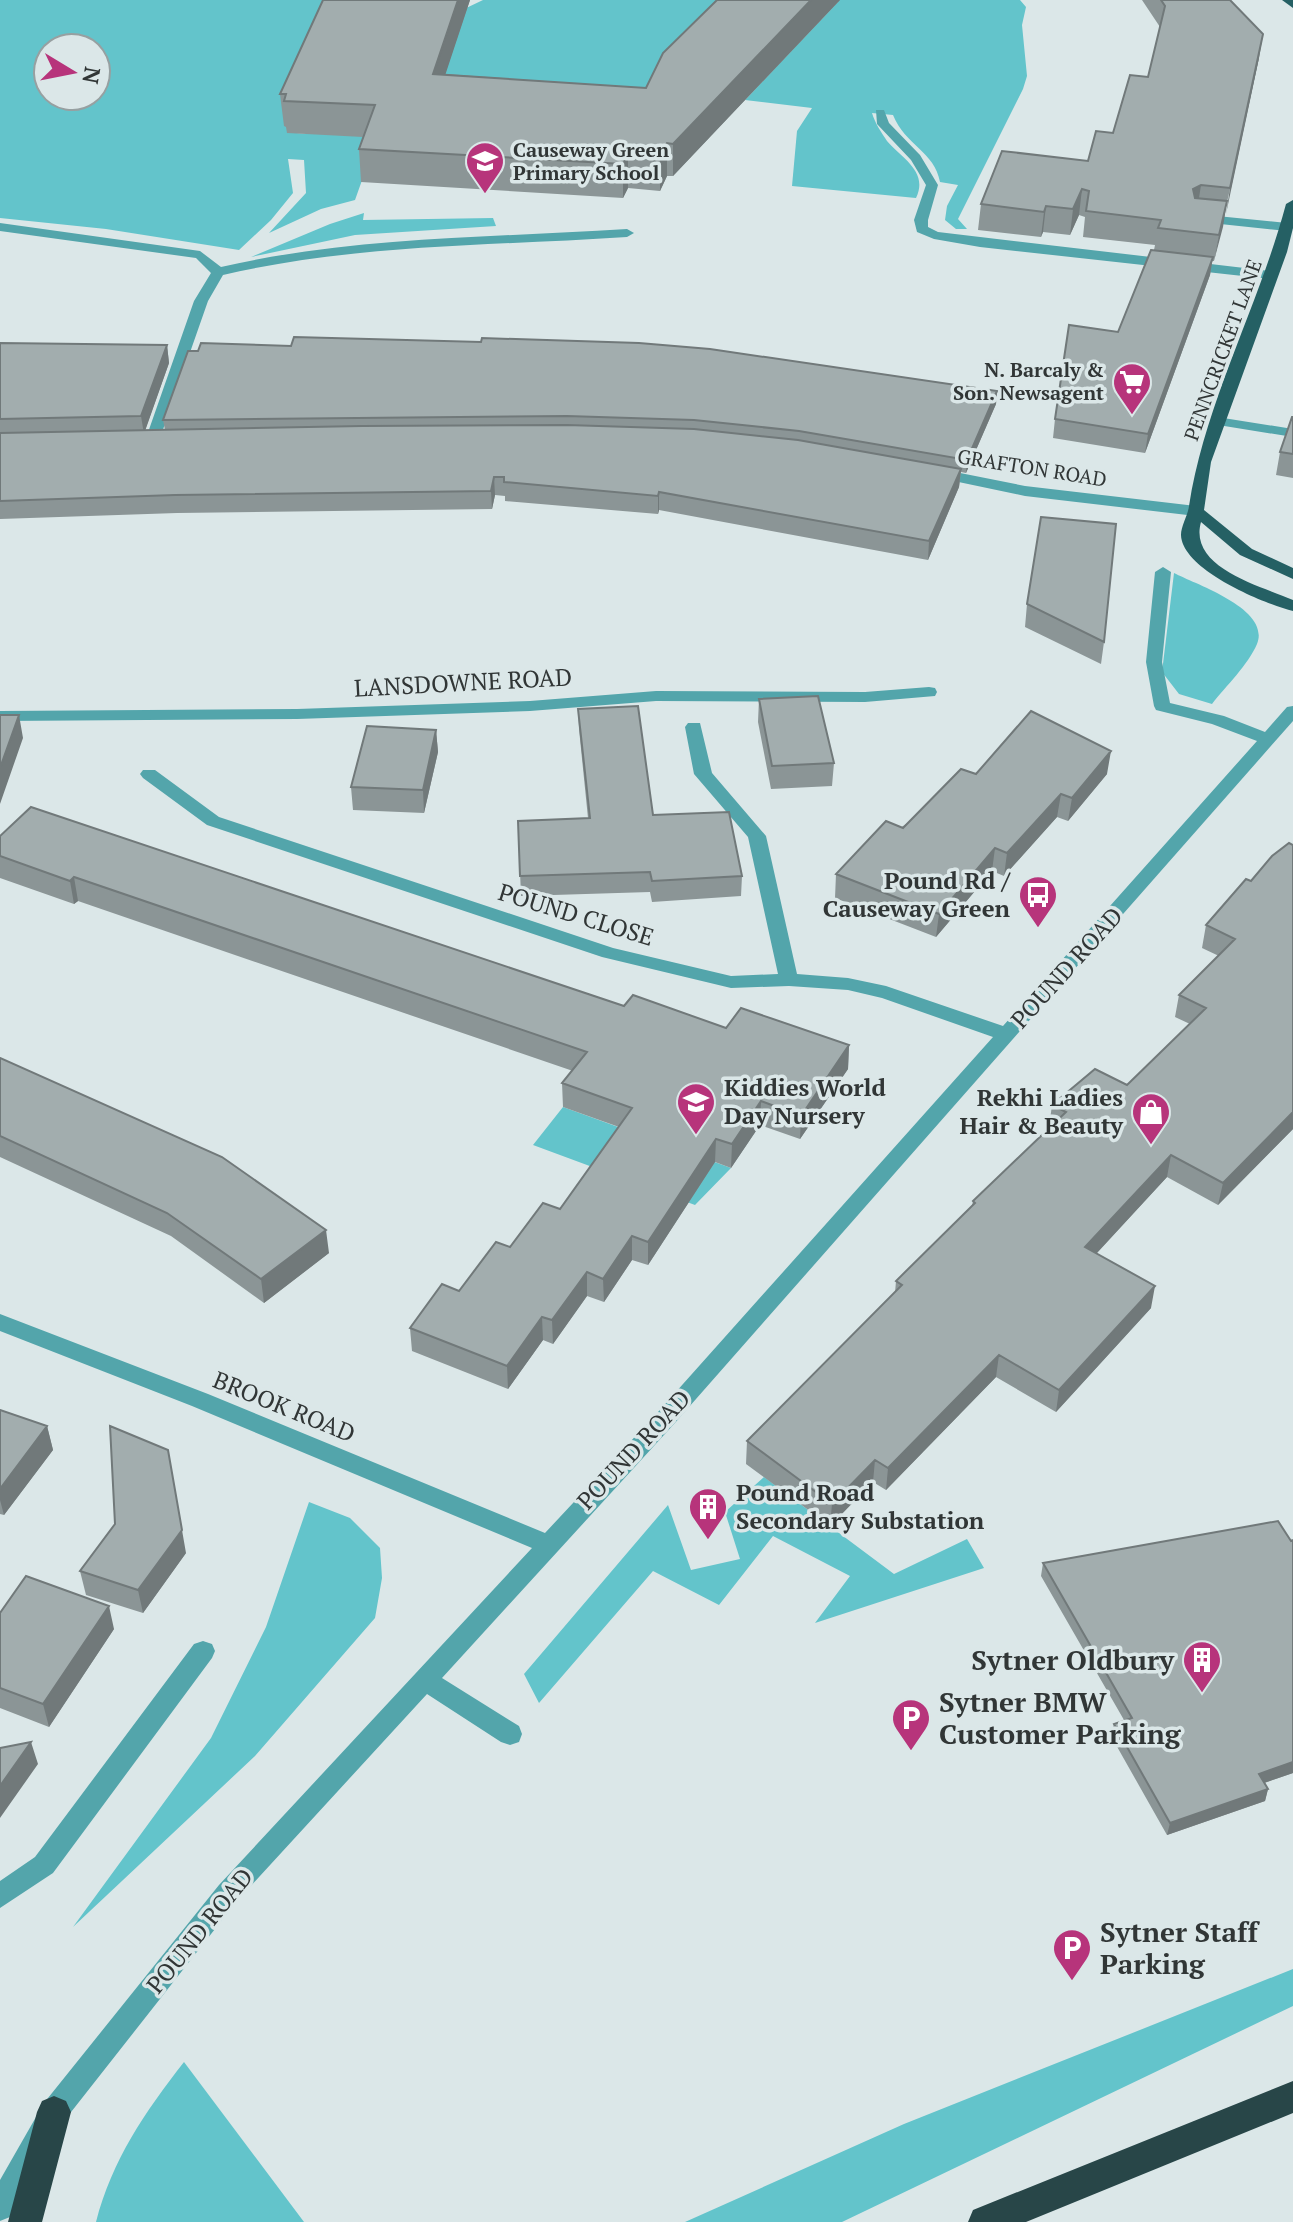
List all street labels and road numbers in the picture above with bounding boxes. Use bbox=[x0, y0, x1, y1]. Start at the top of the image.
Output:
street label: PENNCRICKET LANE bbox=[1177, 255, 1268, 444]
street label: GRAFTON ROAD bbox=[955, 442, 1109, 493]
street label: LANSDOWNE ROAD bbox=[353, 660, 573, 704]
street label: POUND CLOSE bbox=[495, 875, 658, 953]
street label: POUND ROAD bbox=[1003, 900, 1129, 1035]
street label: BROOK ROAD bbox=[209, 1363, 360, 1449]
street label: POUND ROAD bbox=[570, 1383, 697, 1516]
street label: POUND ROAD bbox=[139, 1861, 260, 2000]

